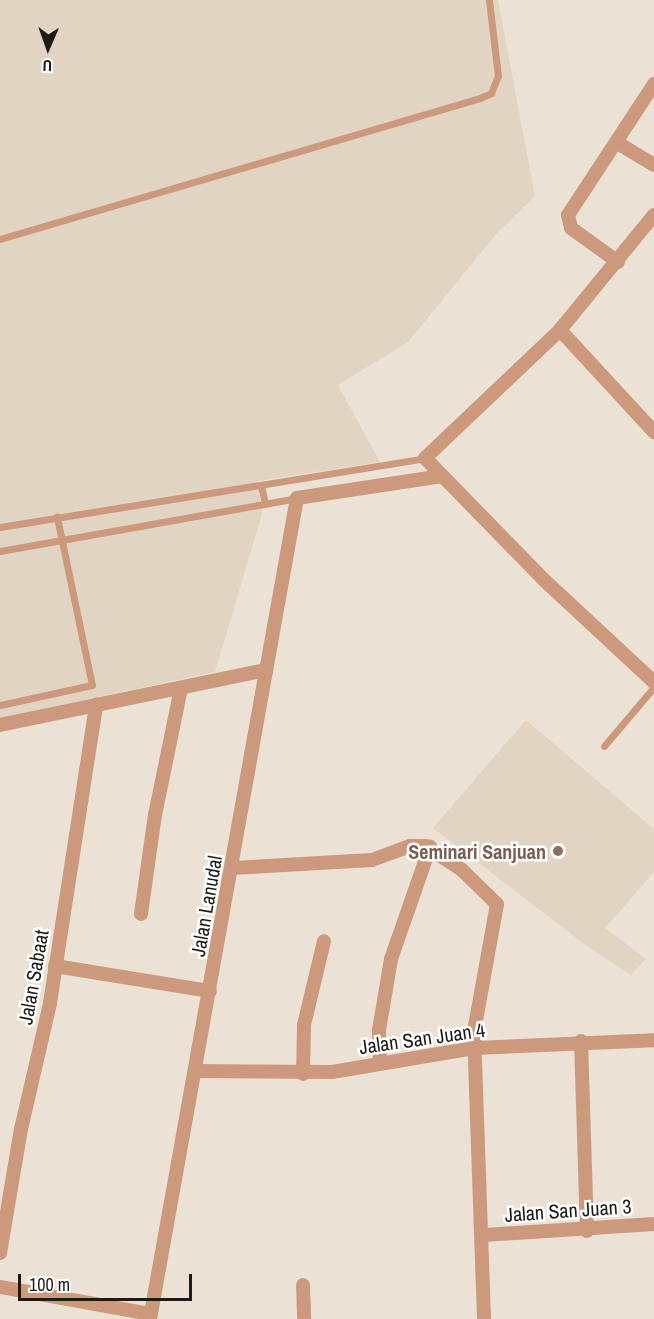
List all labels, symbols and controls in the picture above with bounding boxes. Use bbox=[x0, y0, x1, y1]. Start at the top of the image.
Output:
north arrow bbox=[18, 18, 78, 78]
text: U bbox=[42, 55, 53, 77]
place label: Seminari Sanjuan bbox=[408, 839, 546, 863]
marker: Seminari Sanjuan bbox=[551, 844, 565, 858]
street label: Jalan Lanudal bbox=[185, 854, 227, 958]
street label: Jalan Sabaat bbox=[13, 928, 53, 1026]
street label: Jalan San Juan 4 bbox=[358, 1017, 486, 1059]
street label: Jalan San Juan 3 bbox=[504, 1194, 632, 1226]
scale bar bbox=[21, 1262, 195, 1300]
text: 100 m bbox=[29, 1272, 70, 1297]

